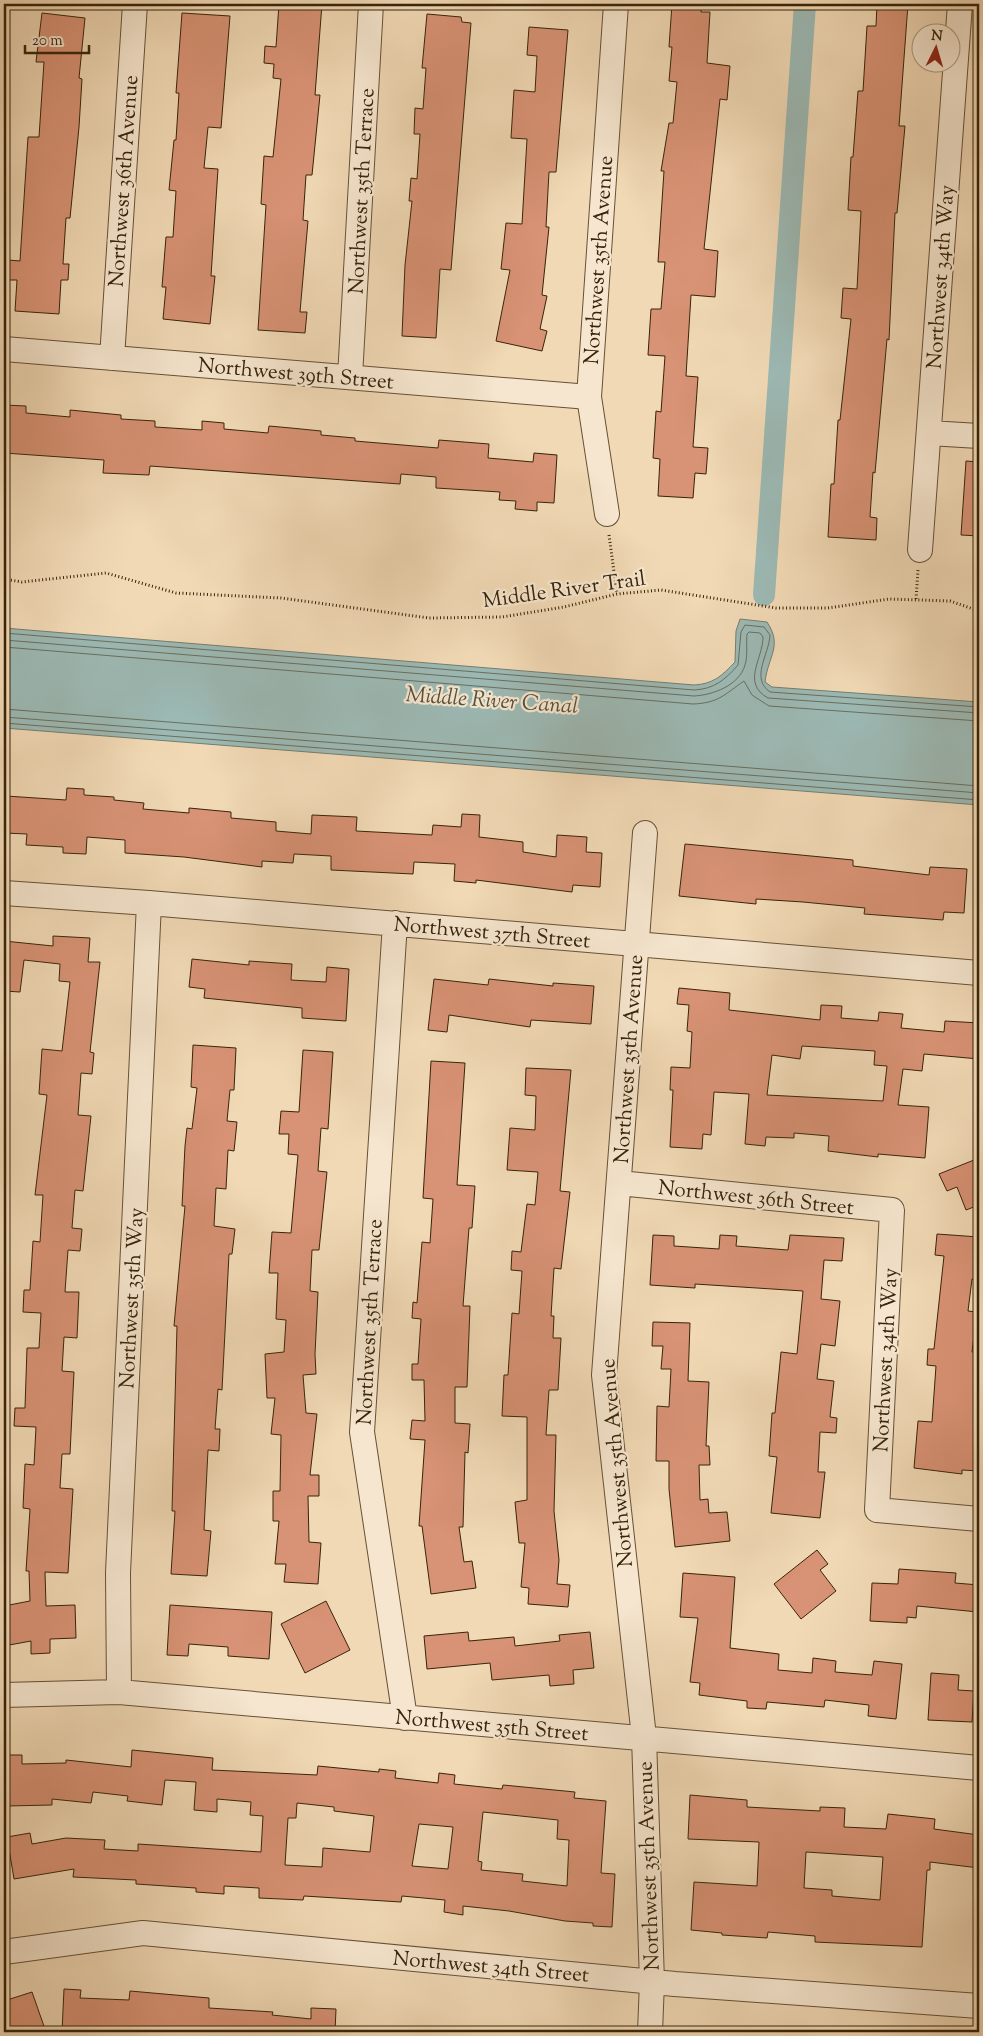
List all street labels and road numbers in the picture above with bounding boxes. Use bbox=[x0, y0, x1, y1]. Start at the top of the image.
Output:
street label: Northwest 36th Avenue bbox=[103, 74, 147, 288]
street label: Northwest 35th Terrace bbox=[343, 87, 383, 295]
street label: Northwest 35th Avenue bbox=[578, 154, 622, 366]
street label: Northwest 34th Way bbox=[921, 183, 963, 370]
street label: Northwest 39th Street bbox=[197, 351, 395, 398]
street label: Middle River Trail bbox=[481, 565, 648, 617]
street label: Northwest 37th Street bbox=[392, 910, 591, 958]
street label: Northwest 35th Avenue bbox=[608, 953, 652, 1165]
street label: Northwest 36th Street bbox=[656, 1174, 855, 1224]
street label: Northwest 35th Way bbox=[113, 1206, 153, 1390]
street label: Northwest 35th Terrace bbox=[351, 1218, 391, 1426]
street label: Northwest 34th Way bbox=[867, 1267, 907, 1453]
street label: Northwest 35th Avenue bbox=[594, 1357, 642, 1569]
street label: Northwest 35th Street bbox=[394, 1704, 590, 1750]
street label: Northwest 35th Avenue bbox=[631, 1761, 669, 1971]
street label: Northwest 34th Street bbox=[391, 1944, 590, 1992]

